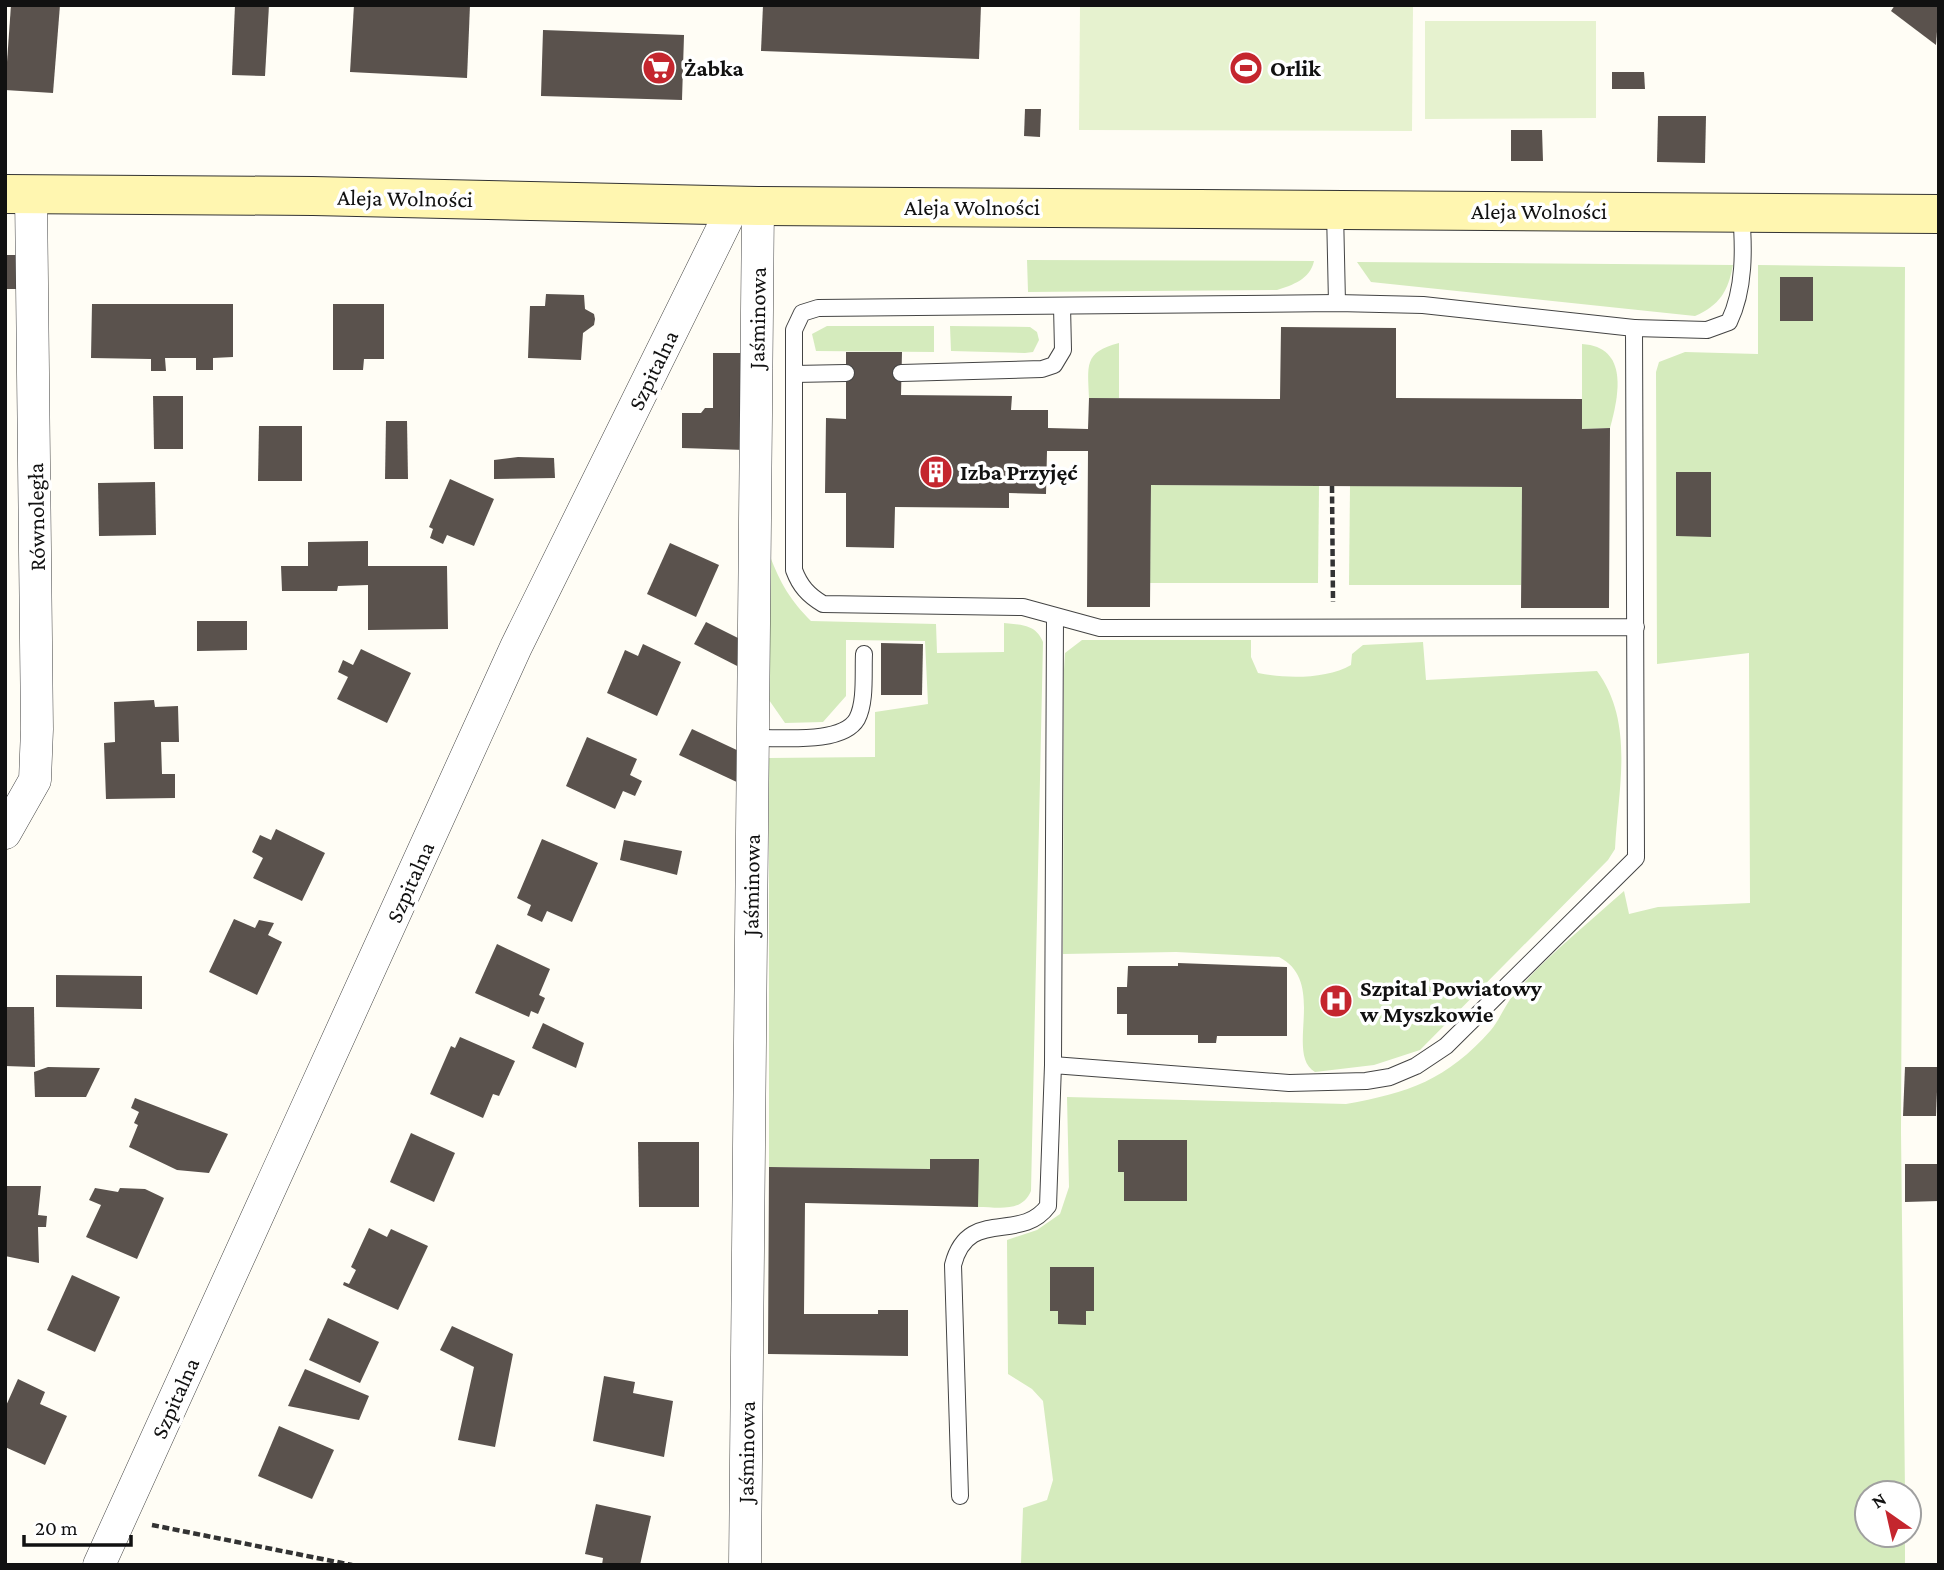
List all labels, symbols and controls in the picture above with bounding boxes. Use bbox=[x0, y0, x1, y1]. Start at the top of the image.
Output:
supermarket icon: Żabka bbox=[640, 49, 678, 87]
sports icon: Orlik bbox=[1227, 49, 1265, 87]
place label: Żabka bbox=[684, 55, 744, 81]
place label: Orlik bbox=[1270, 55, 1321, 81]
street label: Aleja Wolności bbox=[337, 184, 473, 212]
street label: Aleja Wolności bbox=[904, 194, 1040, 220]
street label: Aleja Wolności bbox=[1471, 198, 1607, 224]
street label: Jaśminowa bbox=[743, 266, 771, 371]
street label: Szpitalna bbox=[623, 325, 684, 414]
building icon: Izba Przyjęć bbox=[917, 453, 955, 491]
place label: Izba Przyjęć bbox=[960, 459, 1078, 485]
street label: Równoległa bbox=[22, 462, 50, 571]
street label: Jaśminowa bbox=[737, 833, 765, 938]
street label: Szpitalna bbox=[381, 837, 439, 926]
place label: Szpital Powiatowy w Myszkowie bbox=[1359, 975, 1542, 1027]
hospital icon: Szpital Powiatowy w Myszkowie bbox=[1317, 982, 1355, 1020]
street label: Szpitalna bbox=[146, 1353, 204, 1442]
street label: Jaśminowa bbox=[732, 1400, 760, 1505]
north arrow bbox=[1853, 1479, 1923, 1549]
text: N bbox=[1868, 1488, 1890, 1513]
scale bar bbox=[24, 1504, 131, 1548]
text: 20 m bbox=[35, 1516, 78, 1540]

